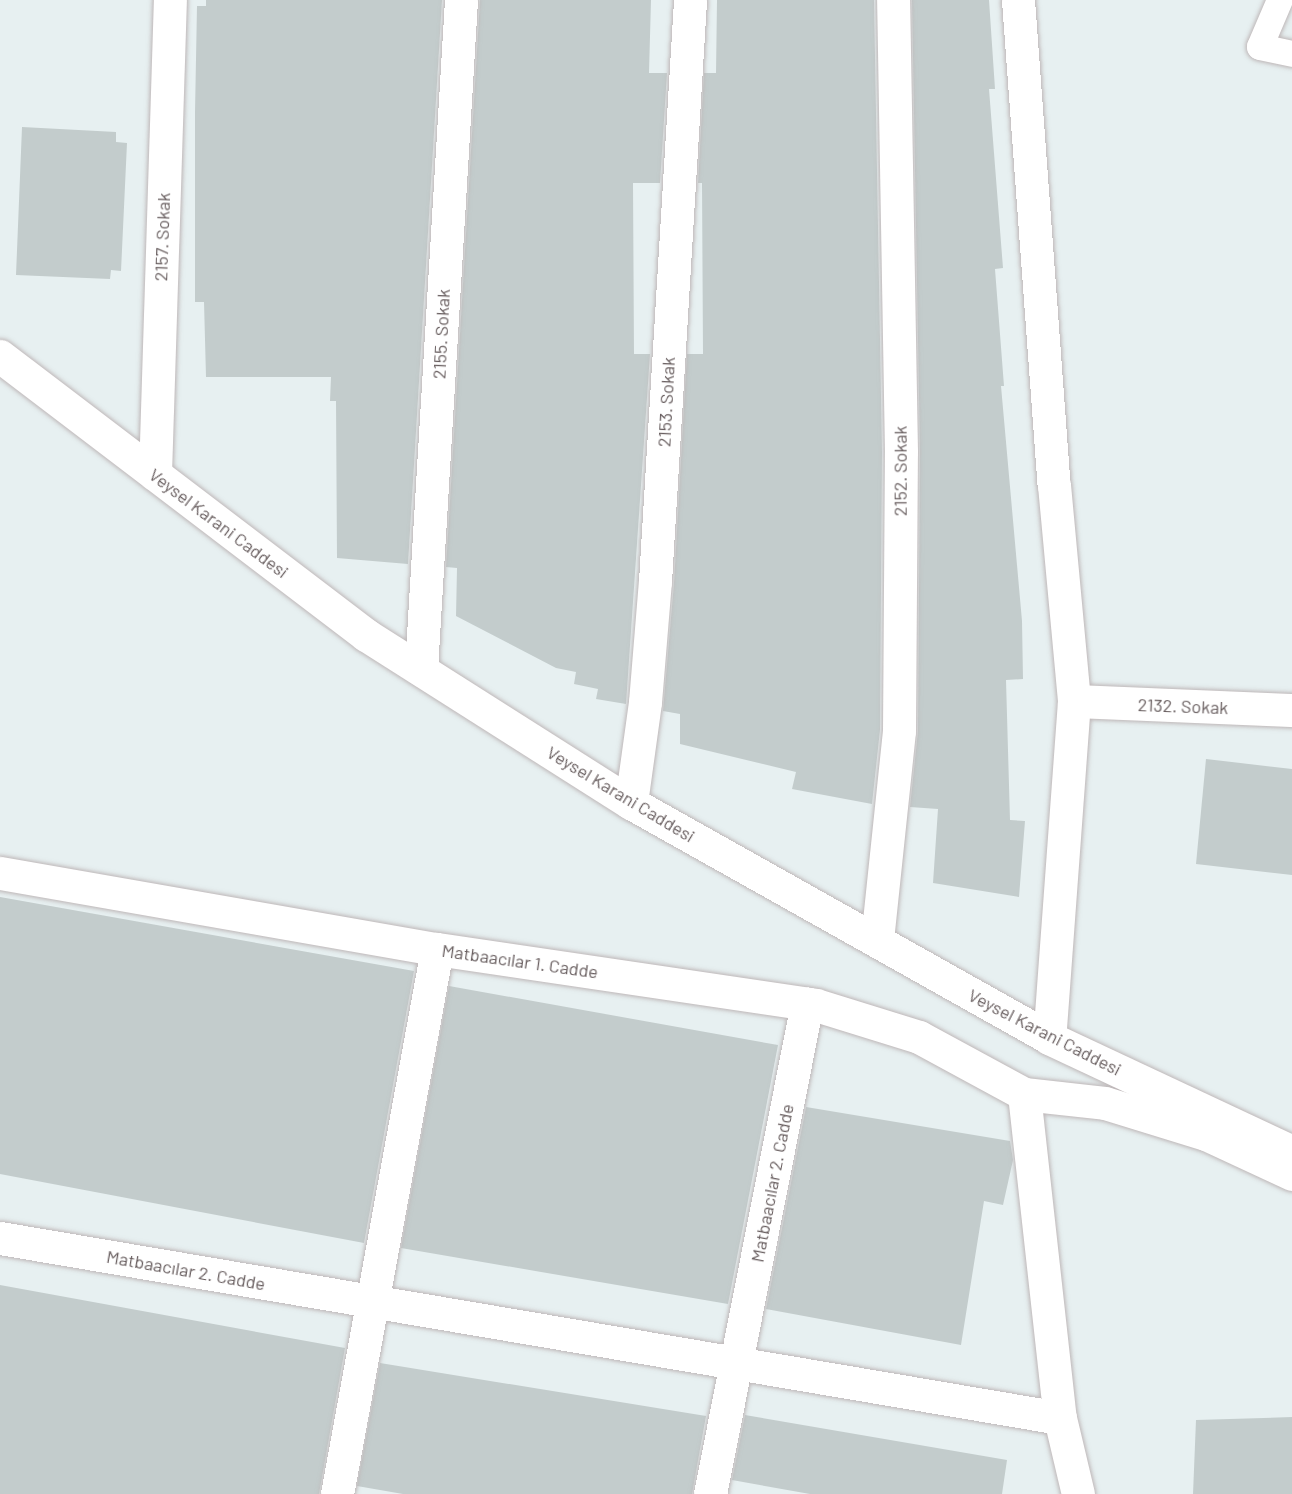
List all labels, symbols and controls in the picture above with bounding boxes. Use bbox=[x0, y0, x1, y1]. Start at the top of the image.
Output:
street label: 2157. Sokak bbox=[150, 192, 174, 282]
street label: 2155. Sokak bbox=[428, 288, 454, 380]
street label: 2153. Sokak bbox=[653, 356, 679, 448]
street label: 2152. Sokak bbox=[889, 426, 911, 516]
street label: Veysel Karani Caddesi bbox=[145, 464, 293, 582]
street label: 2132. Sokak bbox=[1137, 694, 1229, 718]
street label: Veysel Karani Caddesi bbox=[543, 741, 699, 847]
street label: Matbaacılar 1. Cadde bbox=[440, 939, 600, 983]
street label: Veysel Karani Caddesi bbox=[965, 984, 1125, 1080]
street label: Matbaacılar 2. Cadde bbox=[746, 1102, 798, 1264]
street label: Matbaacılar 2. Cadde bbox=[105, 1245, 267, 1295]

